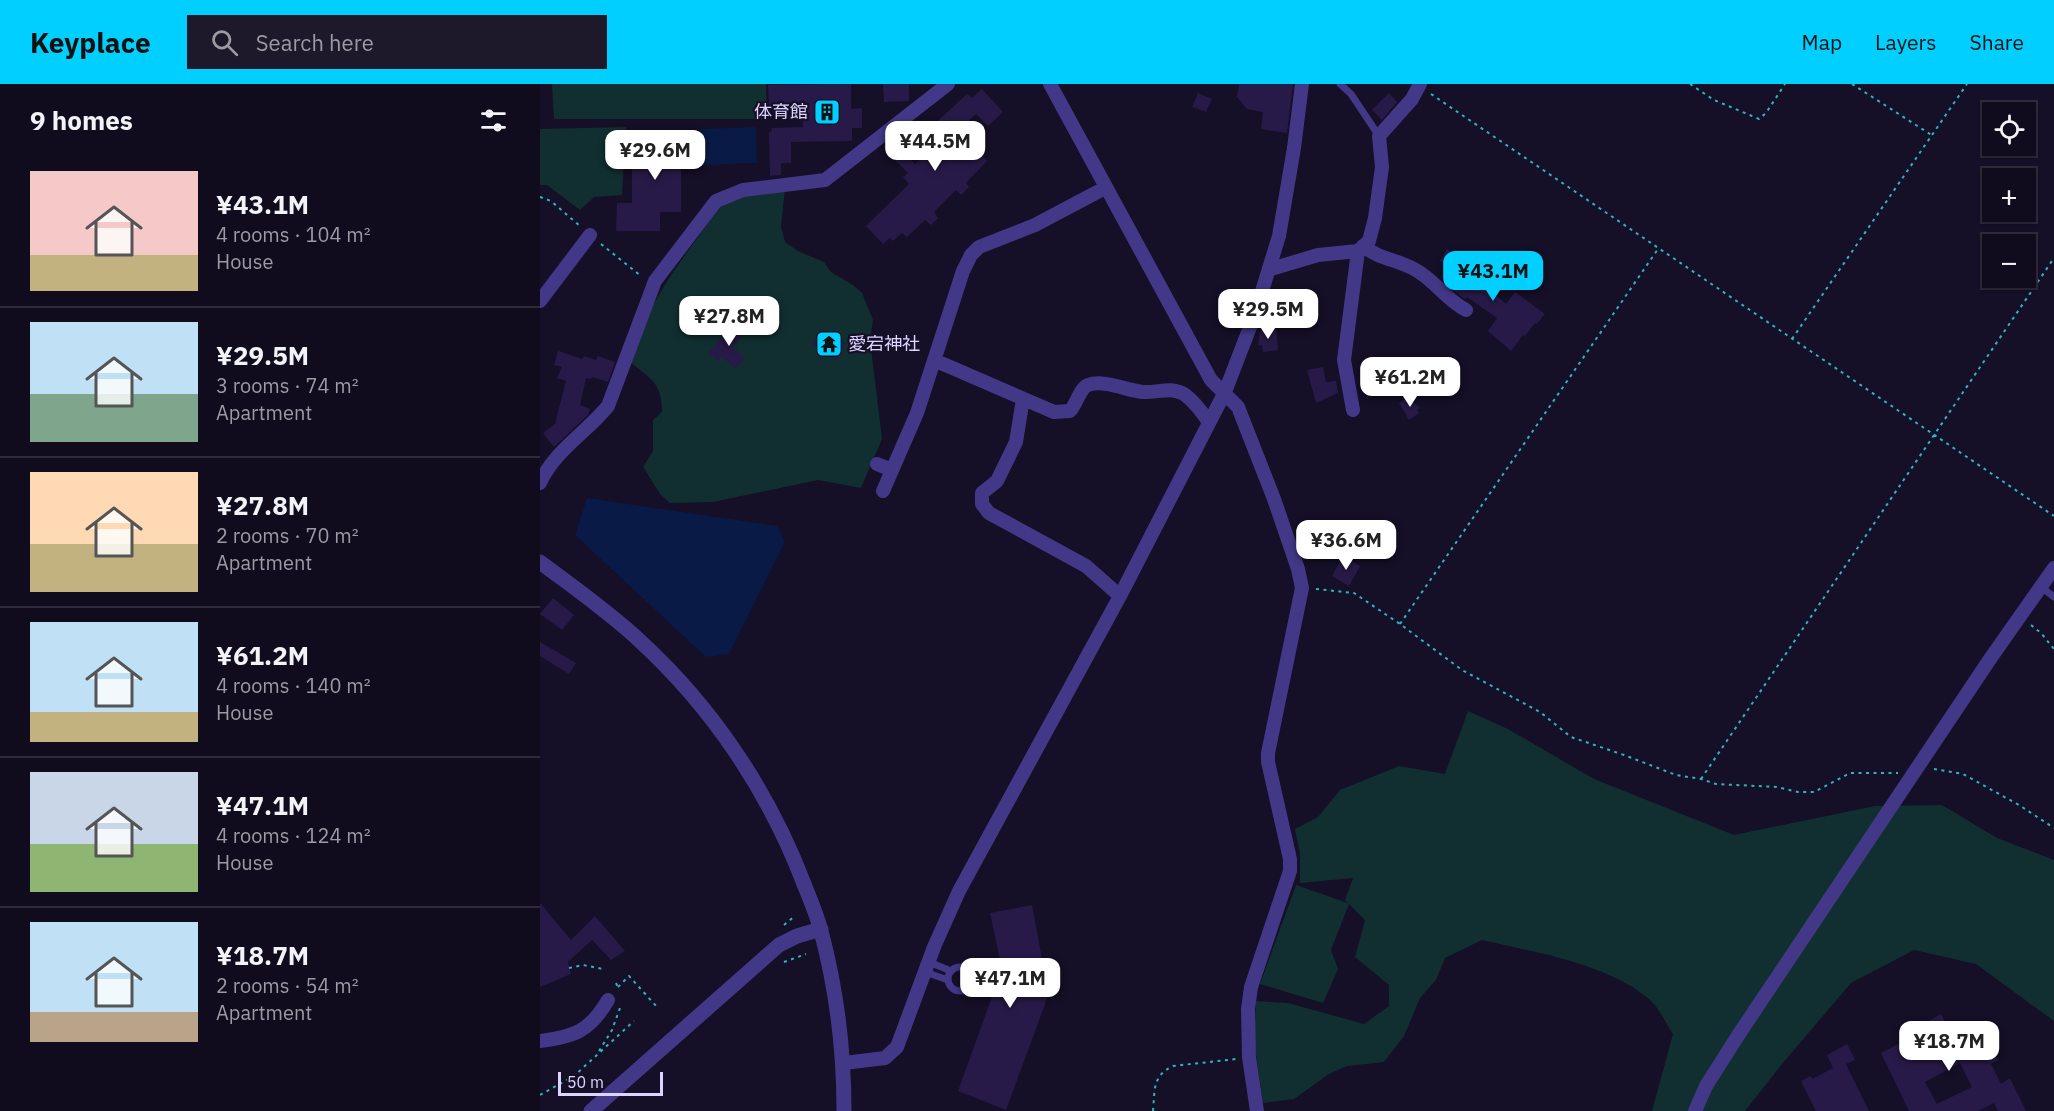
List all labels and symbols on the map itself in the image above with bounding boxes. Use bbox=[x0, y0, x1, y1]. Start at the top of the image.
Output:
building icon: 体育館 bbox=[812, 97, 842, 127]
place label: 体育館 bbox=[754, 100, 808, 123]
pin: ¥44.5M bbox=[886, 121, 984, 172]
pin: ¥29.6M bbox=[606, 130, 704, 181]
pin: ¥43.1M bbox=[1444, 251, 1542, 302]
pin: ¥29.5M bbox=[1219, 289, 1317, 340]
pin: ¥27.8M bbox=[680, 296, 778, 347]
temple icon: 愛宕神社 bbox=[814, 329, 844, 359]
place label: 愛宕神社 bbox=[848, 332, 920, 355]
pin: ¥61.2M bbox=[1361, 357, 1459, 408]
pin: ¥36.6M bbox=[1297, 520, 1395, 571]
pin: ¥47.1M bbox=[961, 958, 1059, 1009]
pin: ¥18.7M bbox=[1900, 1021, 1998, 1072]
scale bar bbox=[558, 1069, 663, 1096]

